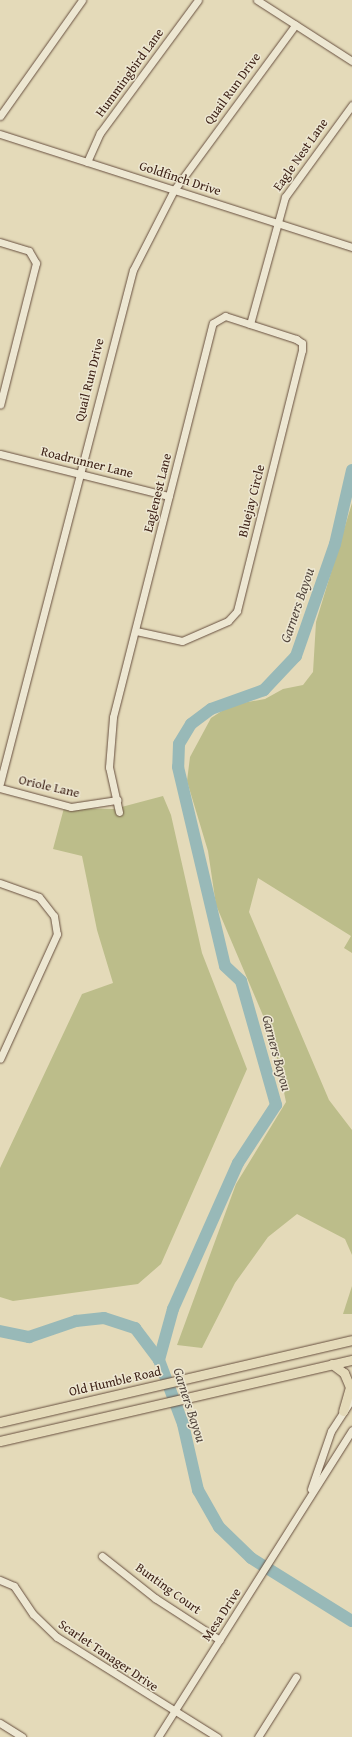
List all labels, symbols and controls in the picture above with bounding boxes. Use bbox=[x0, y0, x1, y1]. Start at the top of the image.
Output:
street label: Hummingbird Lane bbox=[93, 26, 167, 120]
street label: Quail Run Drive bbox=[202, 50, 264, 128]
street label: Eagle Nest Lane bbox=[270, 116, 332, 194]
street label: Goldfinch Drive bbox=[137, 158, 223, 200]
street label: Quail Run Drive bbox=[72, 337, 108, 423]
street label: Roadrunner Lane bbox=[39, 444, 135, 482]
street label: Eaglenest Lane bbox=[141, 452, 175, 534]
street label: Bluejay Circle bbox=[235, 463, 269, 539]
water label: Garners Bayou bbox=[276, 565, 318, 645]
street label: Oriole Lane bbox=[17, 772, 81, 802]
water label: Garners Bayou bbox=[259, 1013, 295, 1093]
street label: Old Humble Road bbox=[67, 1364, 163, 1400]
water label: Garners Bayou bbox=[170, 1365, 210, 1445]
street label: Bunting Court bbox=[132, 1560, 204, 1618]
street label: Mesa Drive bbox=[199, 1586, 245, 1644]
street label: Scarlet Tanager Drive bbox=[55, 1617, 161, 1695]

